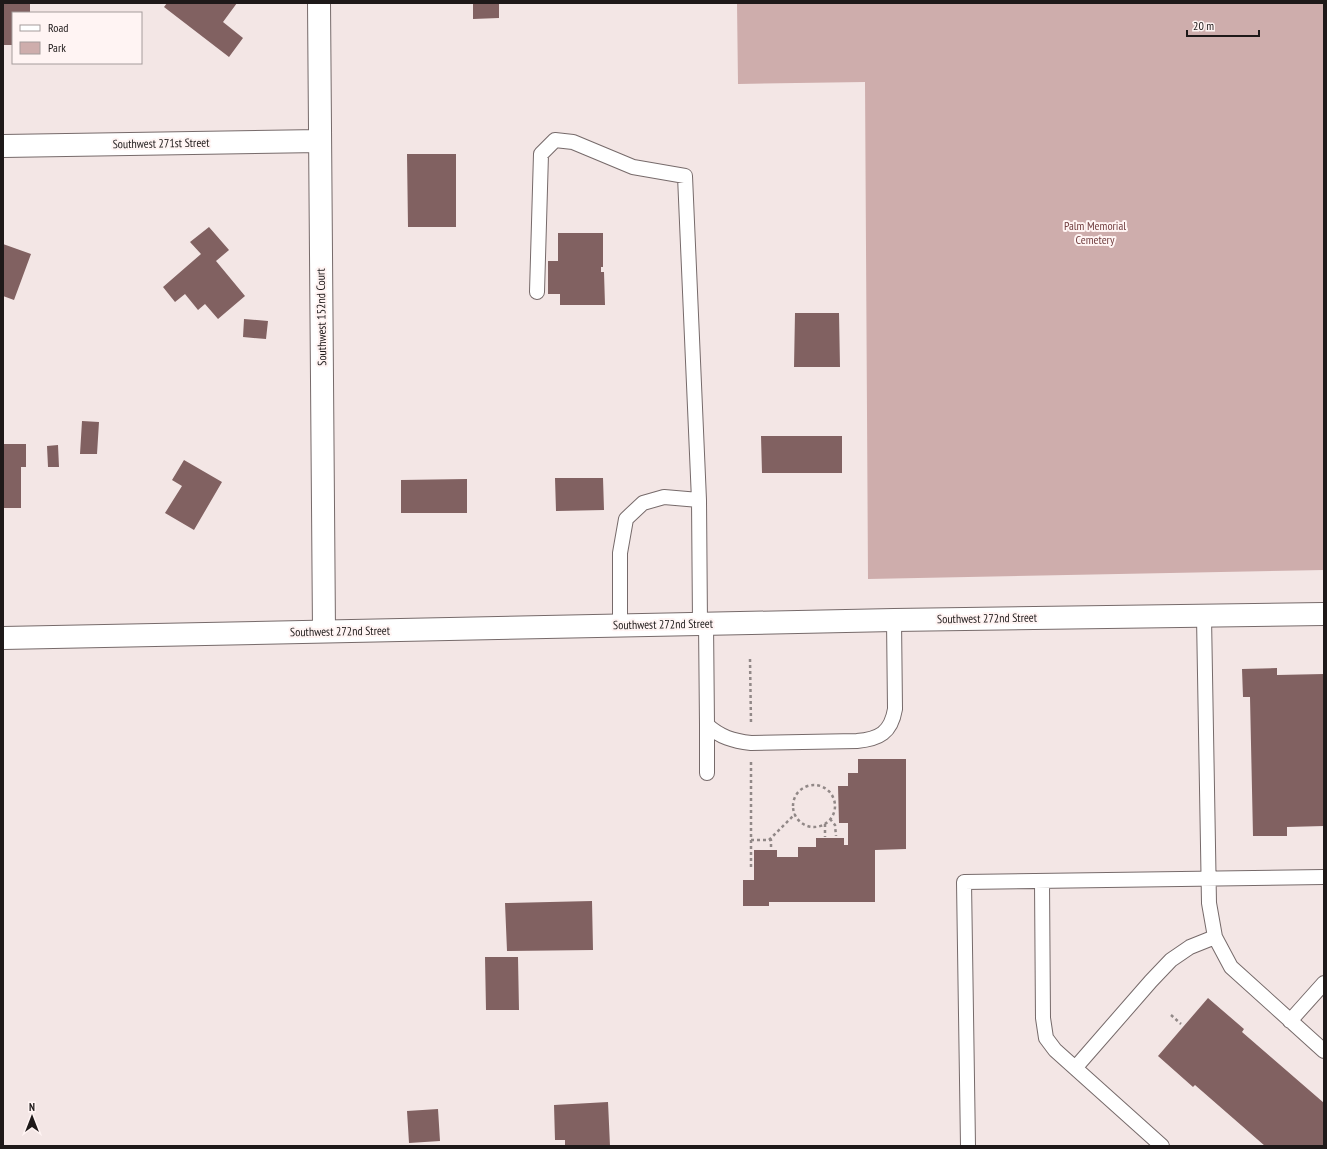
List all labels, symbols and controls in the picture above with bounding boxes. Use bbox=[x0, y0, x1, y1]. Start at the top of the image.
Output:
legend bbox=[12, 12, 142, 64]
scale bar bbox=[1187, 12, 1259, 38]
text: 20 m bbox=[1193, 18, 1214, 33]
text: Road bbox=[48, 20, 68, 35]
text: Park bbox=[48, 40, 66, 55]
street label: Southwest 271st Street bbox=[112, 135, 210, 151]
park label: Palm Memorial Cemetery bbox=[1064, 218, 1126, 247]
street label: Southwest 152nd Court bbox=[313, 267, 329, 366]
street label: Southwest 272nd Street bbox=[937, 610, 1038, 626]
street label: Southwest 272nd Street bbox=[613, 616, 714, 632]
street label: Southwest 272nd Street bbox=[290, 623, 391, 639]
north arrow bbox=[12, 1097, 52, 1137]
text: N bbox=[29, 1100, 35, 1114]

